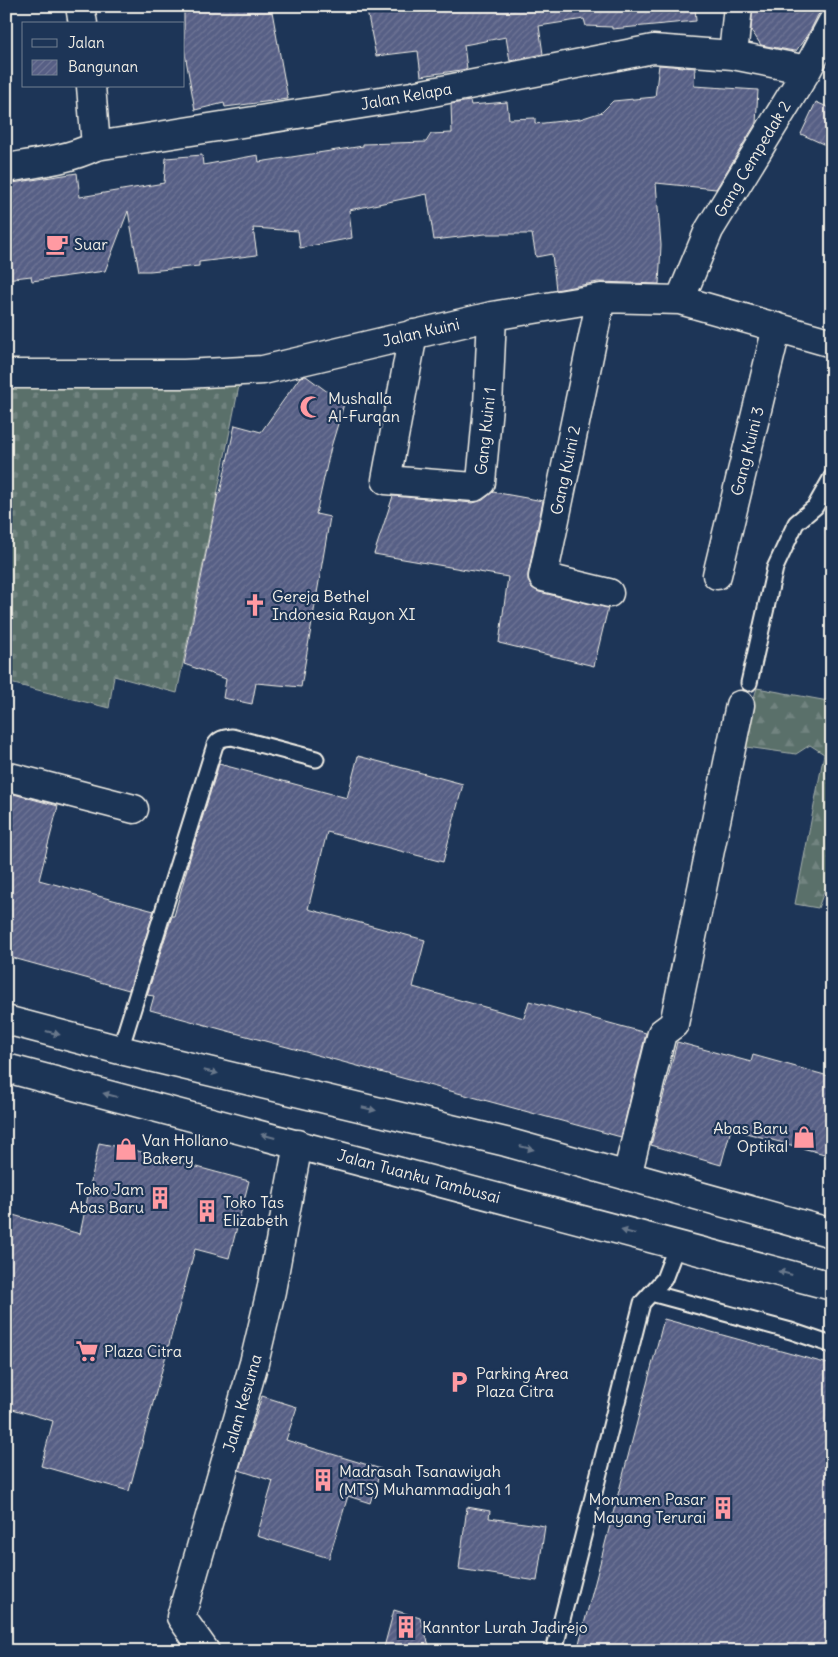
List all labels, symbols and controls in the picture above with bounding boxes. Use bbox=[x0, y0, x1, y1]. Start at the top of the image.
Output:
legend bbox=[22, 22, 185, 88]
text: Jalan bbox=[68, 33, 105, 52]
text: Bangunan bbox=[68, 57, 138, 76]
street label: Jalan Kelapa bbox=[359, 78, 453, 114]
street label: Gang Cempedak 2 bbox=[709, 97, 795, 221]
cafe icon: Suar bbox=[44, 231, 70, 257]
place label: Suar bbox=[74, 234, 108, 254]
street label: Jalan Kuini bbox=[380, 313, 462, 351]
street label: Gang Kuini 1 bbox=[470, 386, 500, 476]
place label: Mushalla Al-Furqan bbox=[328, 388, 400, 426]
mosque icon: Mushalla Al-Furqan bbox=[298, 394, 324, 420]
street label: Gang Kuini 3 bbox=[726, 404, 768, 498]
street label: Gang Kuini 2 bbox=[546, 423, 584, 516]
place label: Gereja Bethel Indonesia Rayon XI bbox=[272, 586, 416, 624]
church icon: Gereja Bethel Indonesia Rayon XI bbox=[242, 592, 268, 618]
one-way arrow bbox=[46, 1029, 61, 1037]
one-way arrow bbox=[204, 1068, 219, 1076]
one-way arrow bbox=[103, 1091, 118, 1099]
one-way arrow bbox=[362, 1106, 377, 1114]
place label: Abas Baru Optikal bbox=[713, 1118, 788, 1156]
shop icon: Abas Baru Optikal bbox=[791, 1124, 817, 1150]
place label: Van Hollano Bakery bbox=[142, 1130, 229, 1168]
one-way arrow bbox=[260, 1132, 275, 1140]
shop icon: Van Hollano Bakery bbox=[113, 1136, 139, 1162]
one-way arrow bbox=[519, 1144, 535, 1152]
street label: Jalan Tuanku Tambusai bbox=[335, 1145, 503, 1207]
place label: Toko Jam Abas Baru bbox=[69, 1179, 144, 1217]
building icon: Toko Jam Abas Baru bbox=[147, 1185, 173, 1211]
place label: Toko Tas Elizabeth bbox=[223, 1192, 288, 1230]
building icon: Toko Tas Elizabeth bbox=[194, 1198, 220, 1224]
one-way arrow bbox=[620, 1228, 635, 1236]
one-way arrow bbox=[777, 1269, 792, 1277]
supermarket icon: Plaza Citra bbox=[74, 1338, 100, 1364]
place label: Plaza Citra bbox=[104, 1341, 182, 1361]
street label: Jalan Kesuma bbox=[218, 1352, 266, 1454]
place label: Parking Area Plaza Citra bbox=[476, 1363, 569, 1401]
parking icon: Parking Area Plaza Citra bbox=[446, 1369, 472, 1395]
place label: Madrasah Tsanawiyah (MTS) Muhammadiyah 1 bbox=[339, 1461, 511, 1499]
building icon: Madrasah Tsanawiyah (MTS) Muhammadiyah 1 bbox=[310, 1467, 336, 1493]
place label: Monumen Pasar Mayang Terurai bbox=[589, 1489, 706, 1527]
building icon: Monumen Pasar Mayang Terurai bbox=[710, 1495, 736, 1521]
building icon: Kanntor Lurah Jadirejo bbox=[393, 1614, 419, 1640]
place label: Kanntor Lurah Jadirejo bbox=[422, 1617, 588, 1637]

